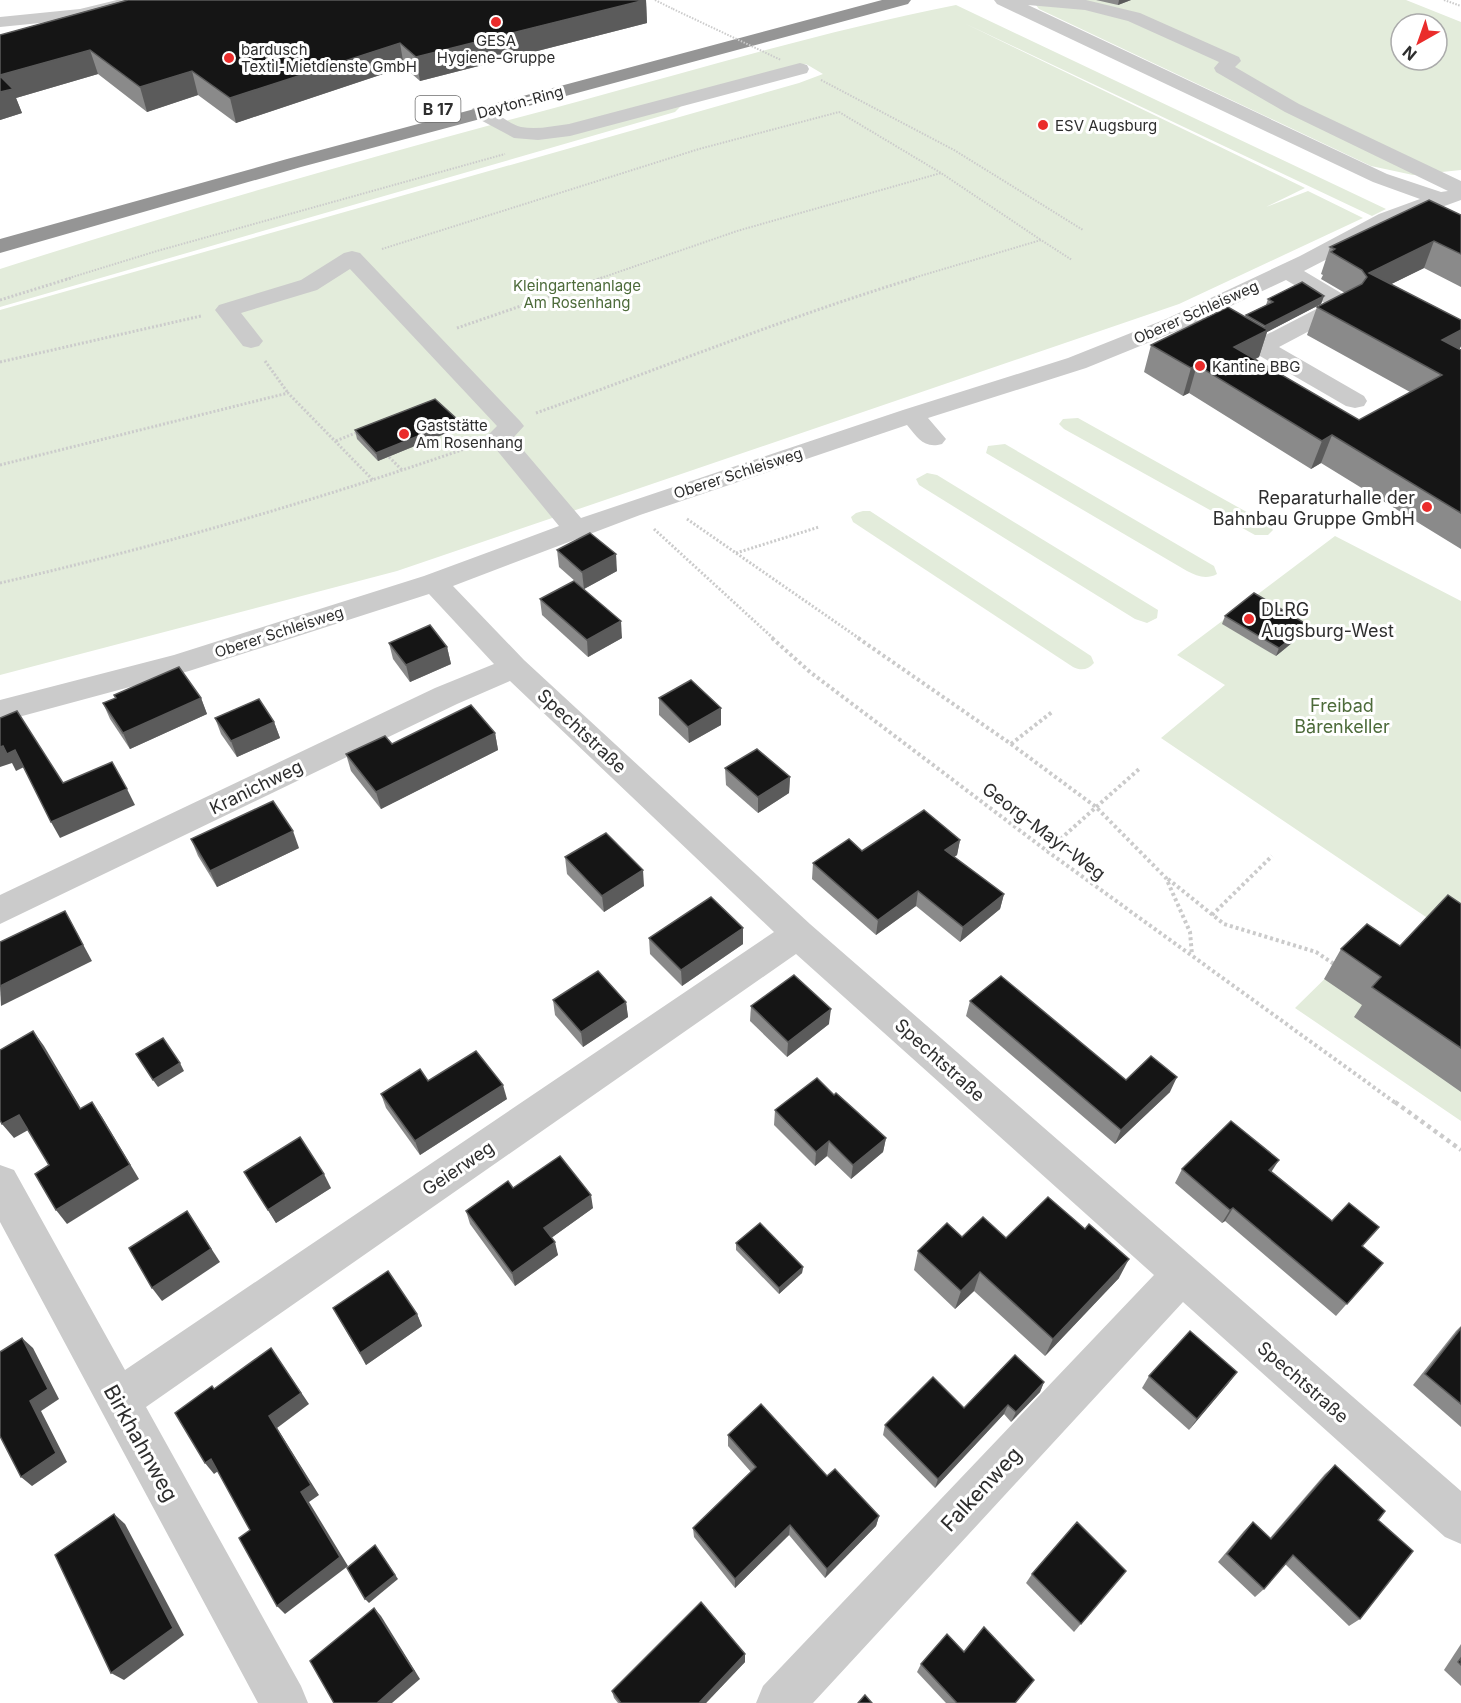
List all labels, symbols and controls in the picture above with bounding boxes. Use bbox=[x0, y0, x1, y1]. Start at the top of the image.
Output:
north arrow bbox=[1389, 12, 1449, 72]
marker: GESA Hygiene-Gruppe bbox=[489, 15, 503, 29]
place label: GESA Hygiene-Gruppe bbox=[437, 31, 555, 67]
place label: bardusch Textil-Mietdienste GmbH bbox=[241, 40, 417, 76]
text: N bbox=[1398, 42, 1420, 65]
marker: bardusch Textil-Mietdienste GmbH bbox=[222, 51, 236, 65]
street label: Dayton-Ring bbox=[475, 81, 565, 123]
road number: B 17 bbox=[416, 96, 460, 122]
place label: ESV Augsburg bbox=[1055, 116, 1157, 135]
marker: ESV Augsburg bbox=[1036, 118, 1050, 132]
park label: Kleingartenanlage Am Rosenhang bbox=[513, 276, 641, 312]
street label: Oberer Schleisweg bbox=[1131, 276, 1261, 348]
place label: Kantine BBG bbox=[1212, 357, 1301, 376]
marker: Kantine BBG bbox=[1193, 359, 1207, 373]
place label: Gaststätte Am Rosenhang bbox=[416, 416, 523, 452]
marker: Gaststätte Am Rosenhang bbox=[397, 427, 411, 441]
street label: Oberer Schleisweg bbox=[671, 443, 805, 503]
place label: Reparaturhalle der Bahnbau Gruppe GmbH bbox=[1213, 487, 1415, 529]
marker: Reparaturhalle der Bahnbau Gruppe GmbH bbox=[1420, 500, 1434, 514]
place label: DLRG Augsburg-West bbox=[1261, 599, 1394, 641]
street label: Oberer Schleisweg bbox=[212, 602, 346, 662]
marker: DLRG Augsburg-West bbox=[1242, 612, 1256, 626]
street label: Spechtstraße bbox=[533, 685, 631, 777]
park label: Freibad Bärenkeller bbox=[1294, 695, 1390, 737]
street label: Kranichweg bbox=[206, 755, 306, 819]
street label: Georg-Mayr-Weg bbox=[978, 778, 1110, 884]
street label: Spechtstraße bbox=[891, 1014, 989, 1106]
street label: Geierweg bbox=[418, 1136, 498, 1200]
street label: Spechtstraße bbox=[1253, 1337, 1353, 1427]
street label: Birkhahnweg bbox=[99, 1380, 183, 1506]
street label: Falkenweg bbox=[936, 1442, 1026, 1536]

